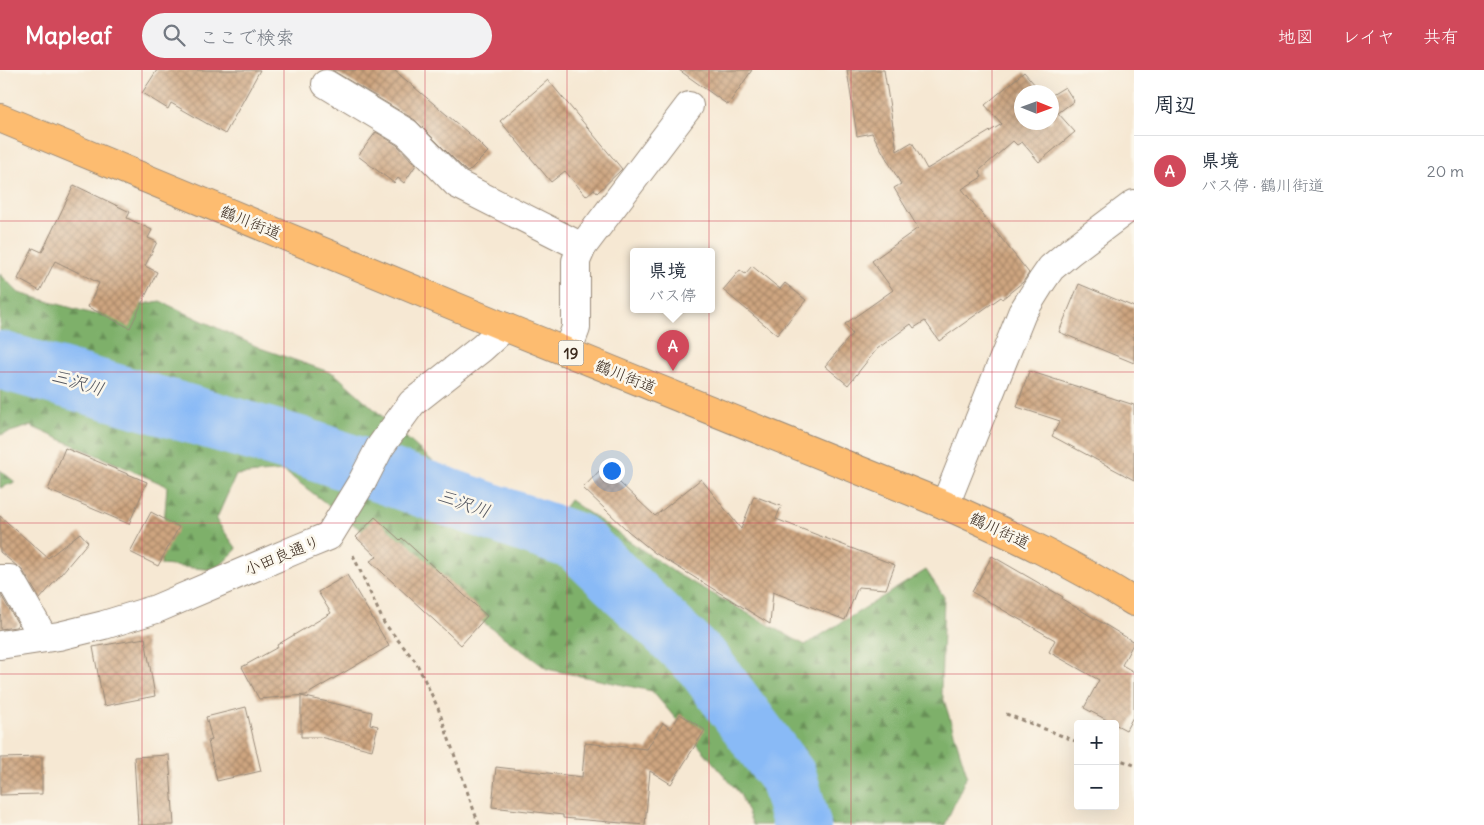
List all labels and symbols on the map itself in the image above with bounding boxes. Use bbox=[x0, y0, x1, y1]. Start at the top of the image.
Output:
north arrow bbox=[1014, 85, 1059, 130]
street label: 鶴川街道 bbox=[218, 201, 284, 243]
pin: A bbox=[657, 330, 689, 371]
road number: 19 bbox=[558, 340, 584, 366]
street label: 鶴川街道 bbox=[593, 355, 659, 397]
water label: 三沢川 bbox=[49, 364, 107, 400]
your location bbox=[599, 458, 625, 484]
water label: 三沢川 bbox=[435, 483, 493, 523]
street label: 鶴川街道 bbox=[967, 507, 1033, 553]
street label: 小田良通り bbox=[241, 531, 323, 579]

